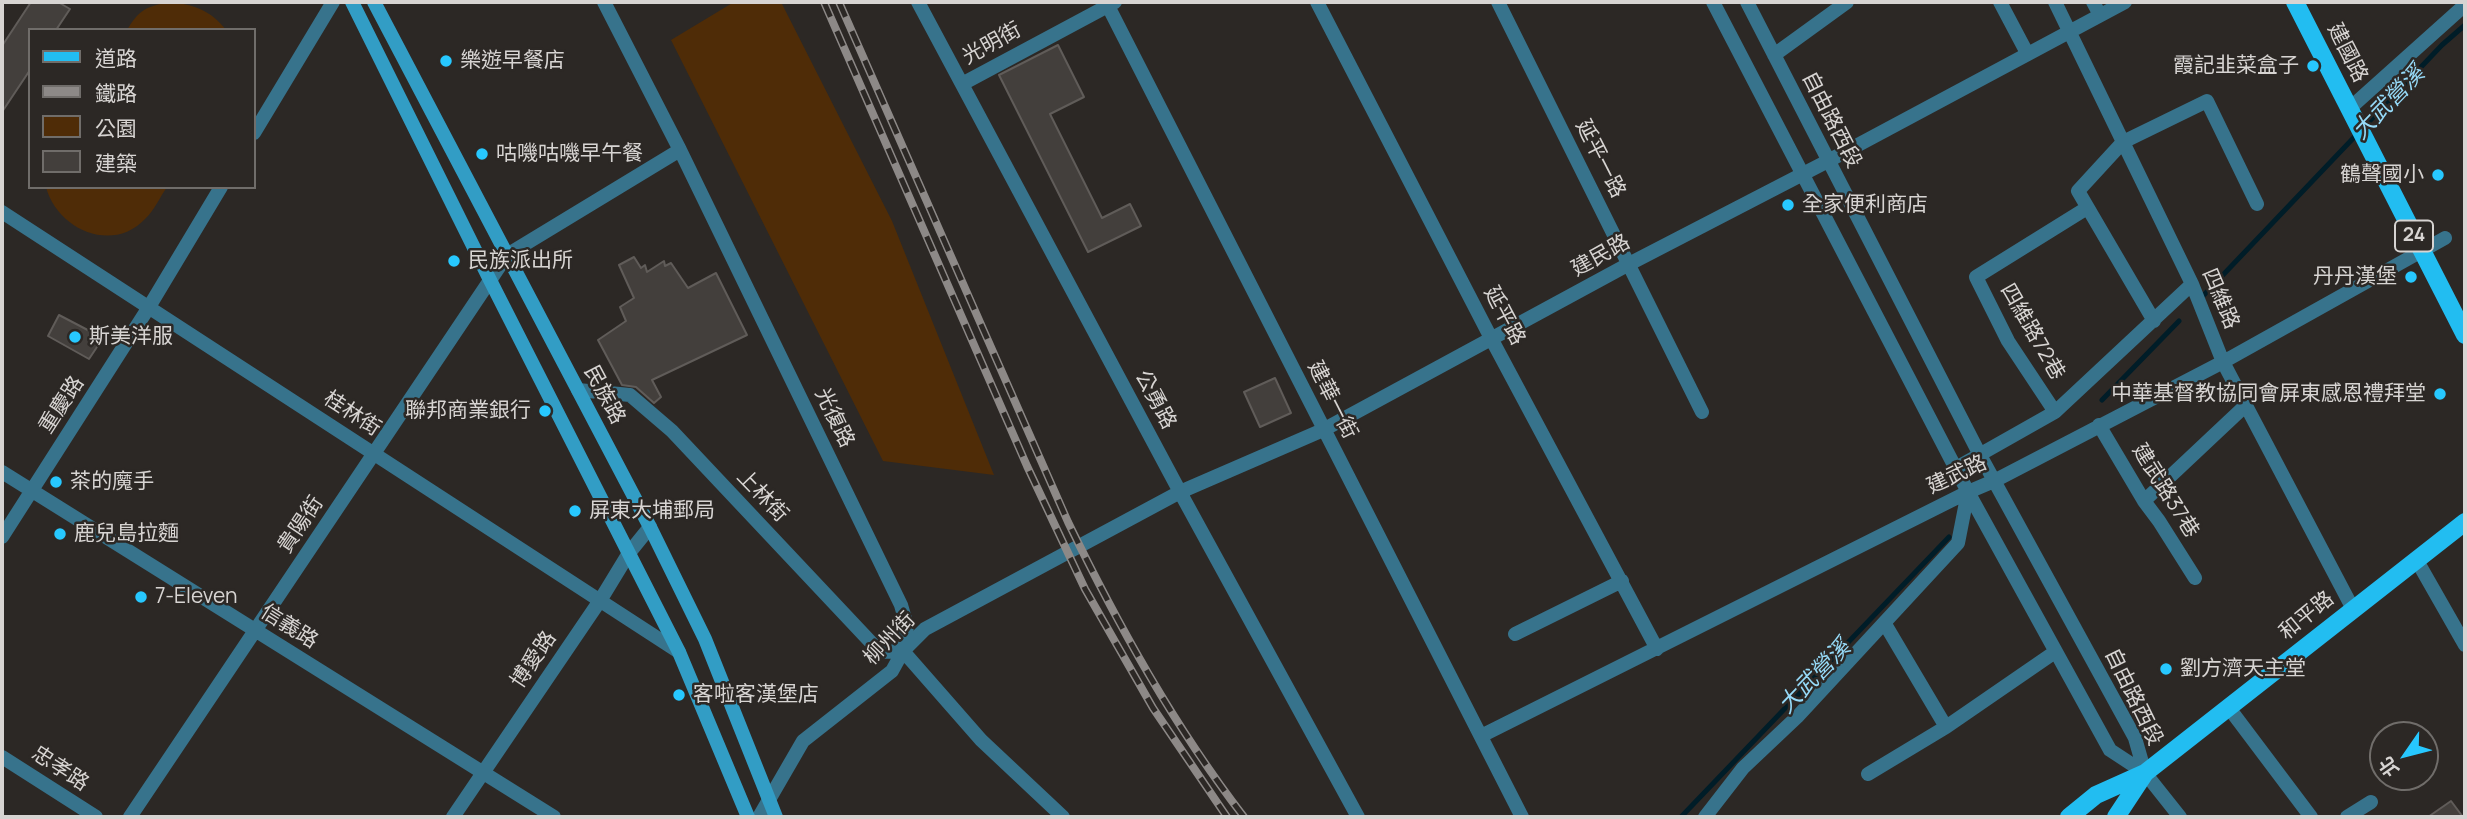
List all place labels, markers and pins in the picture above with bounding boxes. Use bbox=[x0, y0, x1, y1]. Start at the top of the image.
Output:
place label: 樂遊早餐店 bbox=[460, 48, 565, 74]
marker: 樂遊早餐店 bbox=[438, 53, 454, 69]
place label: 霞記韭菜盒子 bbox=[2173, 53, 2299, 79]
marker: 霞記韭菜盒子 bbox=[2305, 58, 2321, 74]
place label: 咕嘰咕嘰早午餐 bbox=[496, 141, 643, 167]
marker: 咕嘰咕嘰早午餐 bbox=[474, 146, 490, 162]
place label: 鶴聲國小 bbox=[2340, 162, 2424, 188]
marker: 鶴聲國小 bbox=[2430, 167, 2446, 183]
place label: 全家便利商店 bbox=[1802, 192, 1928, 218]
marker: 全家便利商店 bbox=[1780, 197, 1796, 213]
place label: 民族派出所 bbox=[468, 248, 573, 274]
marker: 民族派出所 bbox=[446, 253, 462, 269]
place label: 丹丹漢堡 bbox=[2313, 264, 2397, 290]
marker: 丹丹漢堡 bbox=[2403, 269, 2419, 285]
place label: 斯美洋服 bbox=[89, 324, 173, 350]
marker: 斯美洋服 bbox=[67, 329, 83, 345]
place label: 中華基督教協同會屏東感恩禮拜堂 bbox=[2111, 381, 2426, 407]
marker: 中華基督教協同會屏東感恩禮拜堂 bbox=[2432, 386, 2448, 402]
place label: 聯邦商業銀行 bbox=[405, 398, 531, 424]
marker: 聯邦商業銀行 bbox=[537, 403, 553, 419]
place label: 茶的魔手 bbox=[70, 469, 154, 495]
marker: 茶的魔手 bbox=[48, 474, 64, 490]
place label: 屏東大埔郵局 bbox=[589, 498, 715, 524]
marker: 屏東大埔郵局 bbox=[567, 503, 583, 519]
place label: 鹿兒島拉麵 bbox=[74, 521, 179, 547]
marker: 鹿兒島拉麵 bbox=[52, 526, 68, 542]
place label: 7-Eleven bbox=[155, 584, 237, 610]
marker: 7-Eleven bbox=[133, 589, 149, 605]
place label: 劉方濟天主堂 bbox=[2180, 656, 2306, 682]
marker: 劉方濟天主堂 bbox=[2158, 661, 2174, 677]
place label: 客啦客漢堡店 bbox=[693, 682, 819, 708]
marker: 客啦客漢堡店 bbox=[671, 687, 687, 703]

